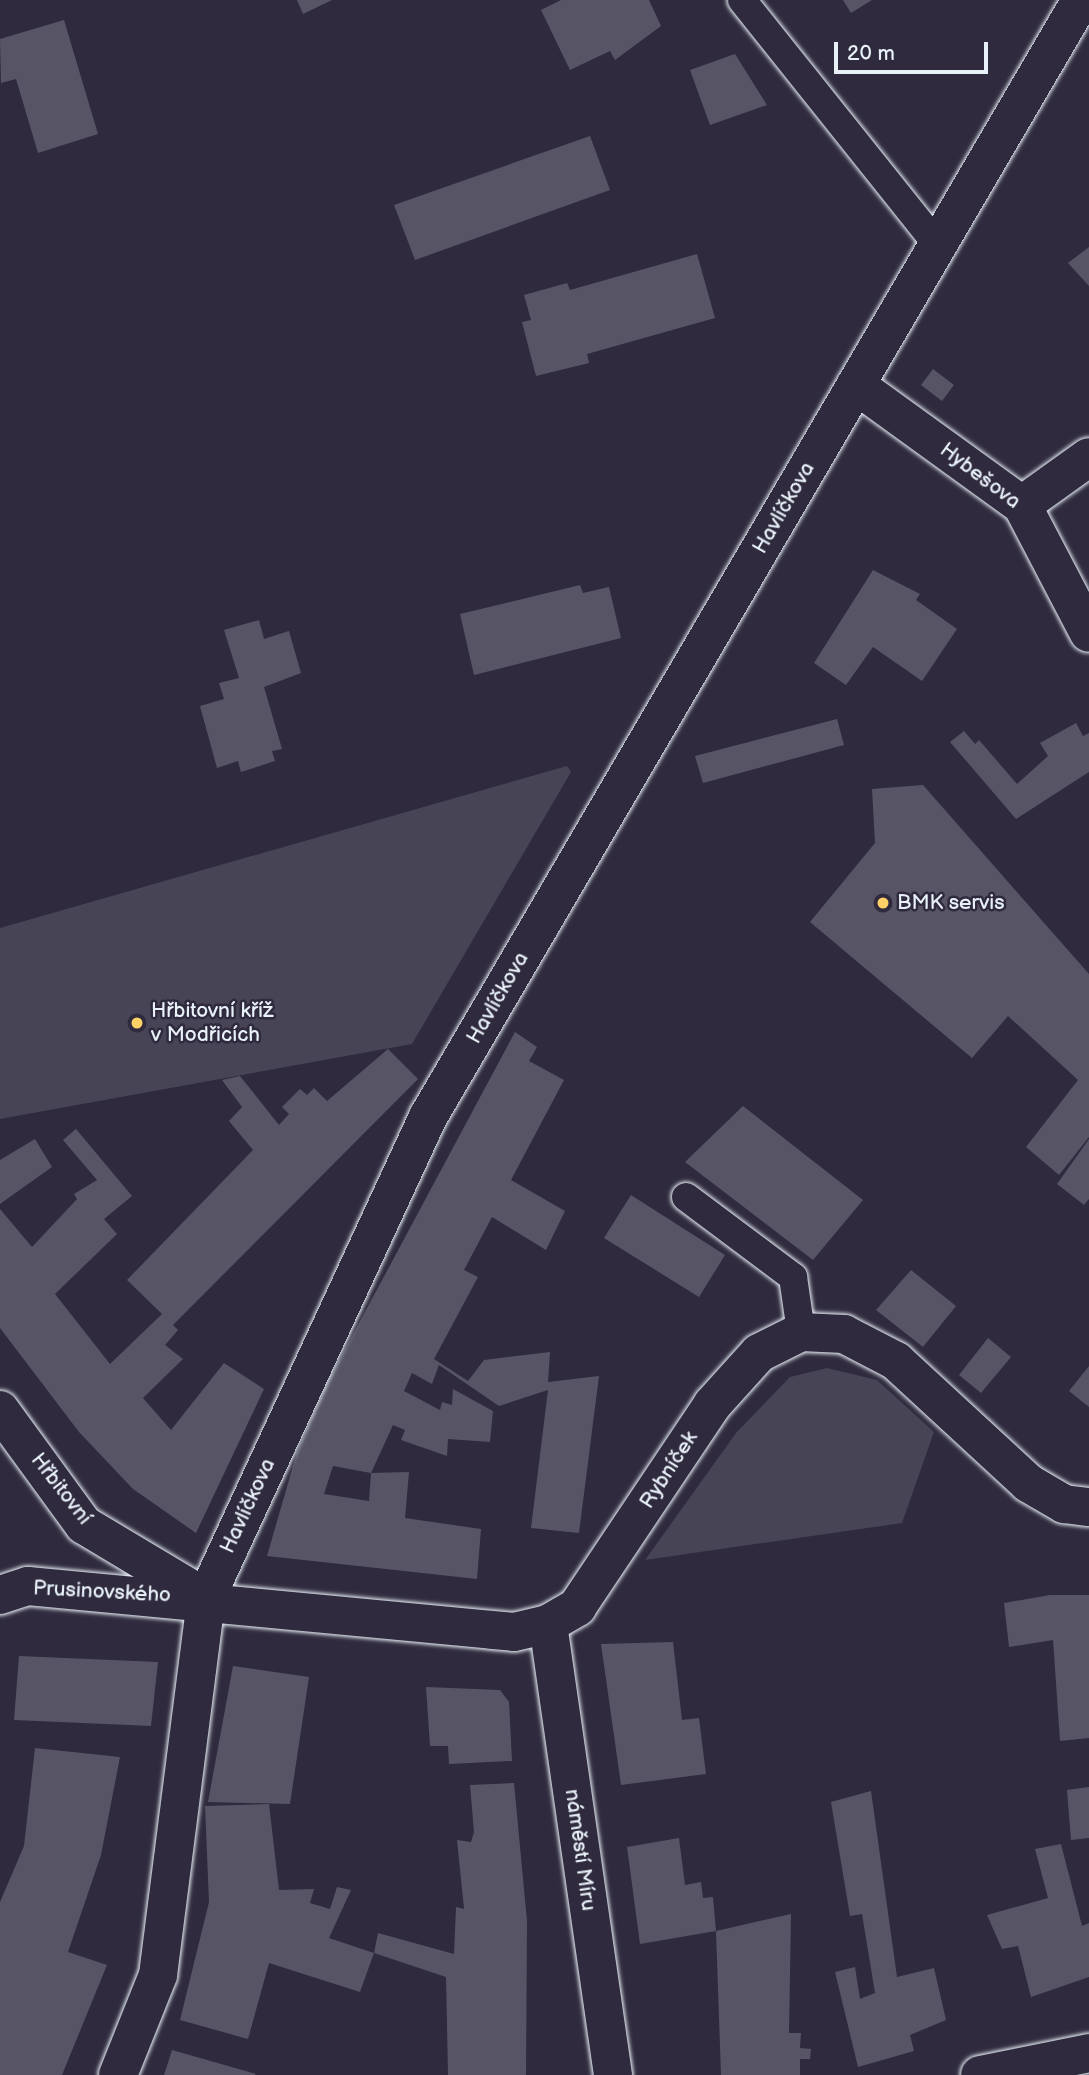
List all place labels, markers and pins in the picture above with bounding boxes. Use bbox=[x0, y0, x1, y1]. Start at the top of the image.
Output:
place label: BMK servis bbox=[897, 890, 1005, 916]
marker: BMK servis bbox=[875, 895, 891, 911]
place label: Hřbitovní kříž v Modřicích bbox=[151, 998, 274, 1048]
marker: Hřbitovní kříž v Modřicích bbox=[129, 1015, 145, 1031]

